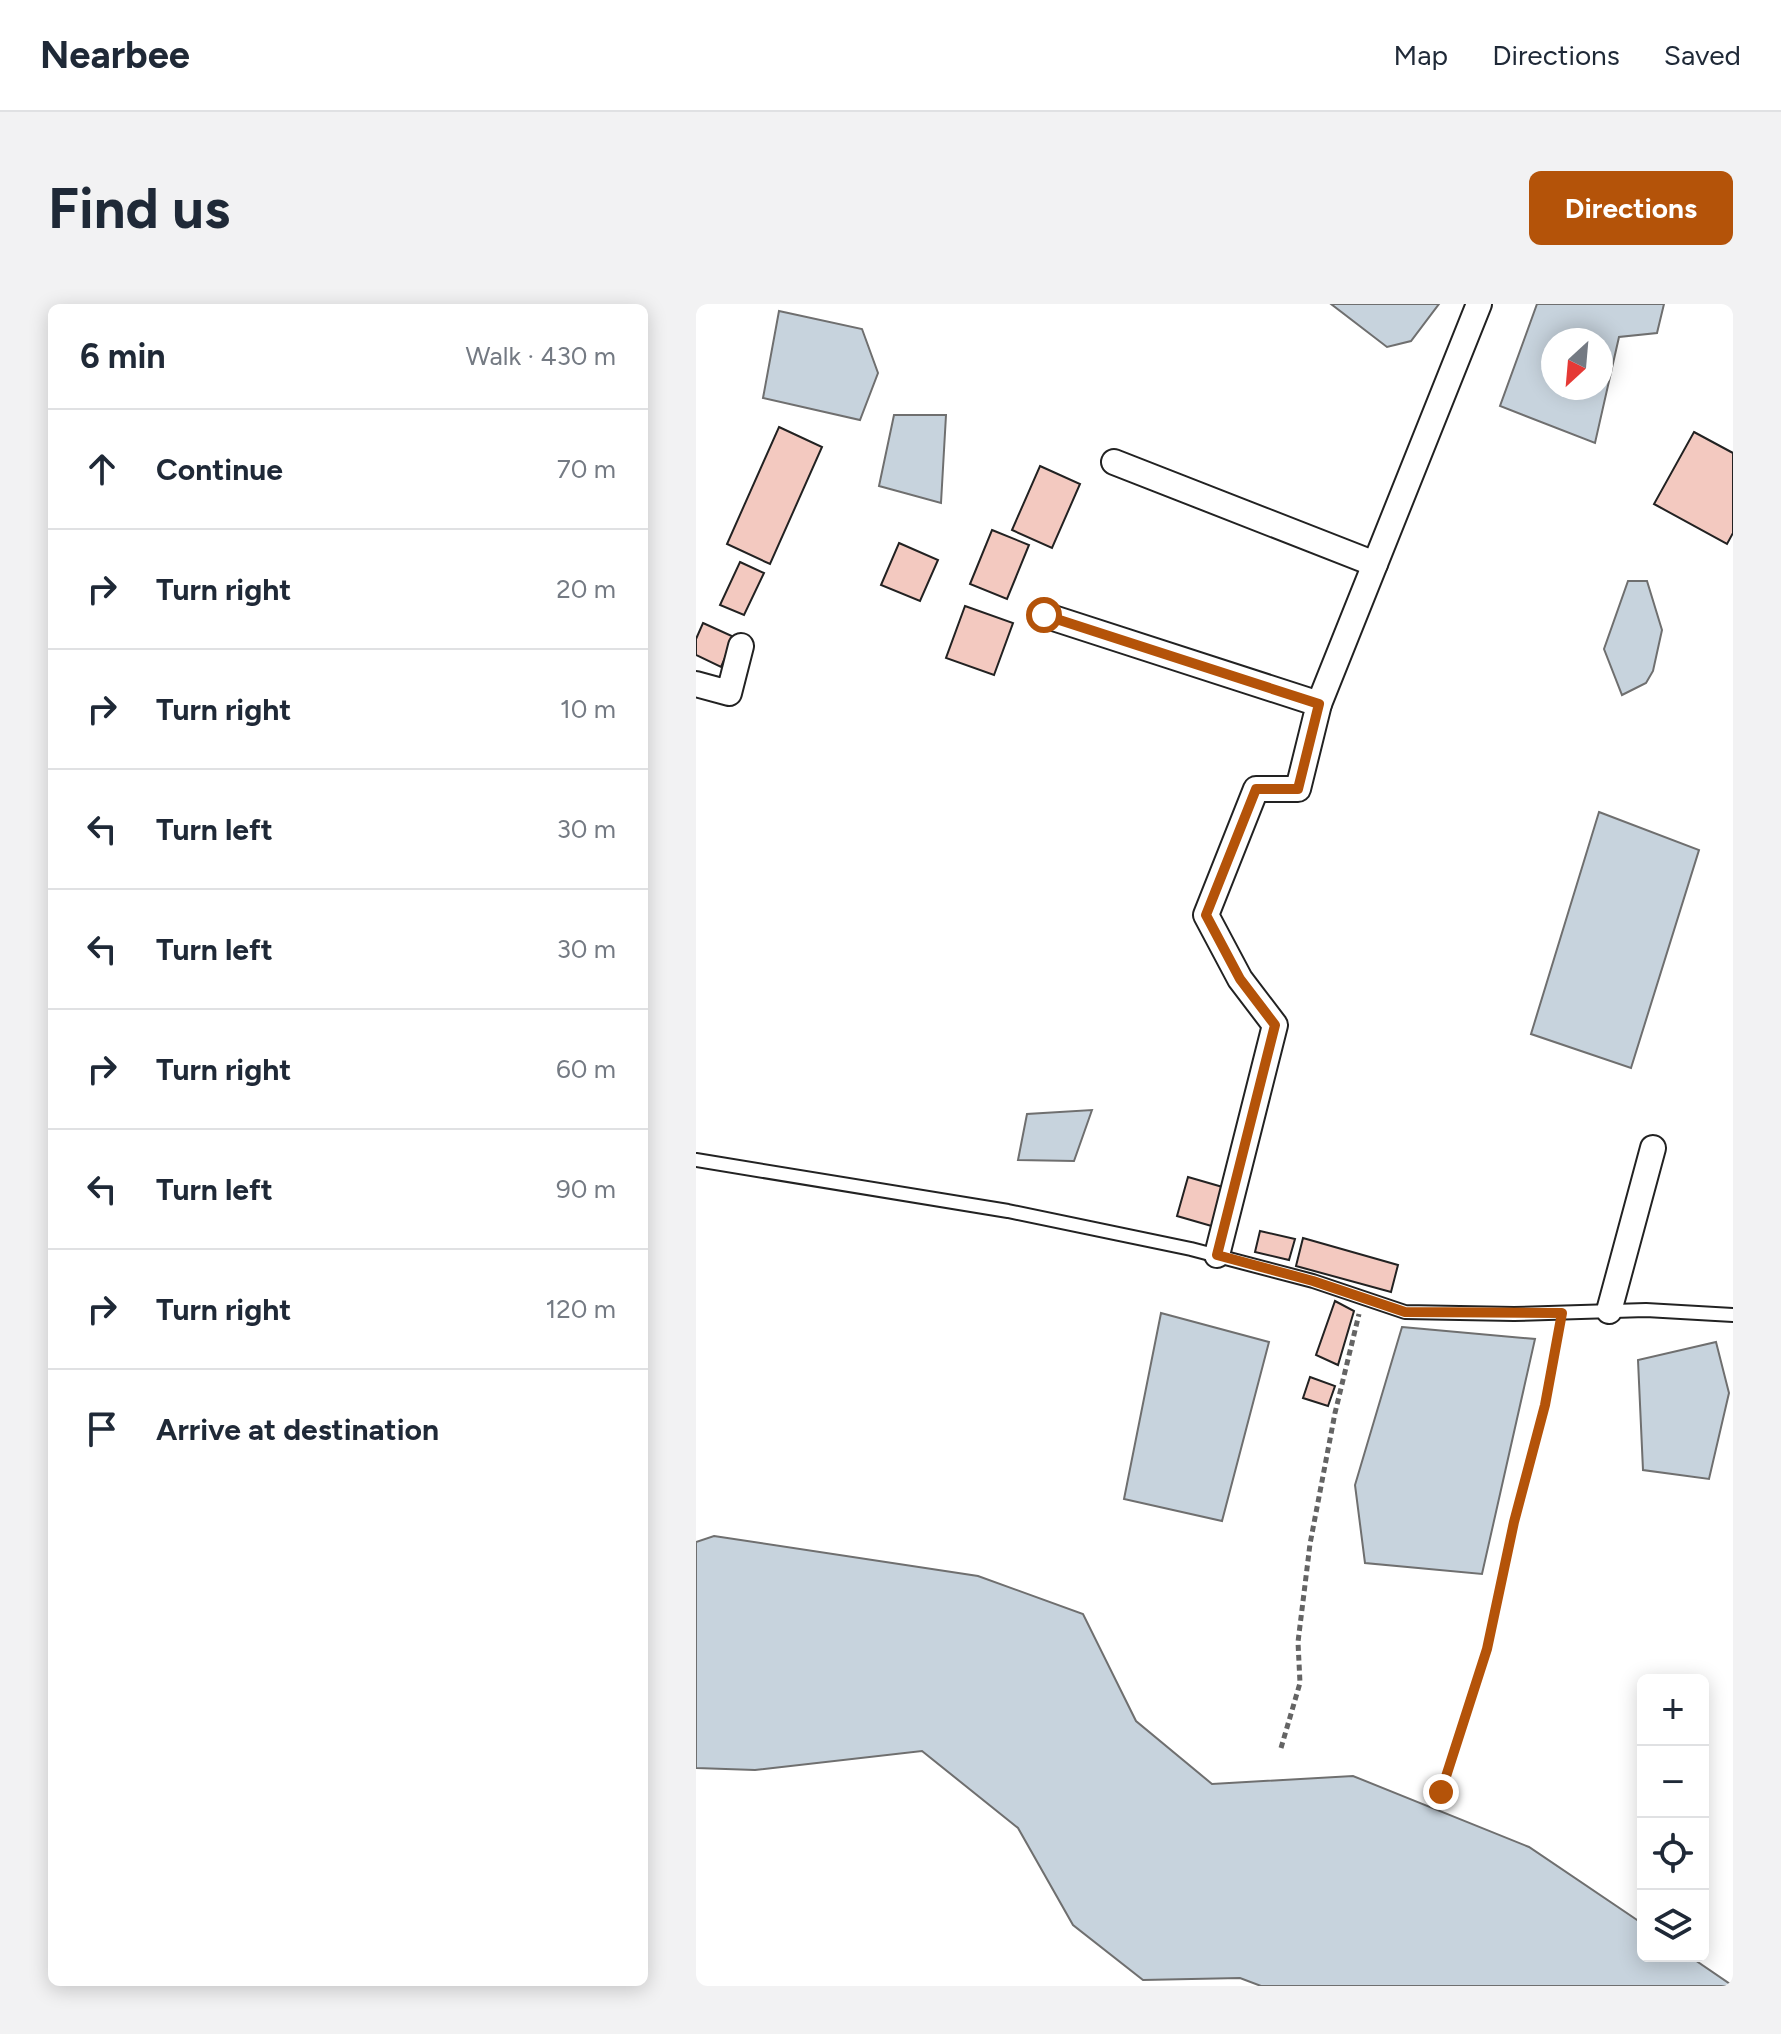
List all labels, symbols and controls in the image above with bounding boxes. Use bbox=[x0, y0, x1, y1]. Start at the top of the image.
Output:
text: Nearbee bbox=[40, 32, 190, 78]
text: Map bbox=[1394, 38, 1448, 72]
text: Directions bbox=[1492, 38, 1620, 72]
text: Saved bbox=[1664, 38, 1741, 72]
button: Directions bbox=[1529, 171, 1733, 245]
text: Find us bbox=[48, 175, 230, 242]
north arrow bbox=[1541, 328, 1613, 400]
text: 6 min bbox=[80, 336, 166, 377]
text: Walk · 430 m bbox=[466, 340, 616, 372]
icon: ahead bbox=[80, 447, 124, 491]
text: Continue bbox=[156, 451, 283, 488]
text: 70 m bbox=[557, 453, 616, 485]
icon: right bbox=[80, 567, 124, 611]
text: Turn right bbox=[156, 571, 291, 608]
text: 20 m bbox=[556, 573, 616, 605]
route start bbox=[1026, 597, 1062, 633]
icon: right bbox=[80, 687, 124, 731]
text: Turn right bbox=[156, 691, 291, 728]
text: 10 m bbox=[560, 693, 616, 725]
icon: left bbox=[80, 807, 124, 851]
text: Turn left bbox=[156, 811, 273, 848]
text: 30 m bbox=[557, 813, 616, 845]
icon: left bbox=[80, 927, 124, 971]
text: Turn left bbox=[156, 931, 273, 968]
text: 30 m bbox=[557, 933, 616, 965]
icon: right bbox=[80, 1047, 124, 1091]
text: Turn right bbox=[156, 1051, 291, 1088]
text: 60 m bbox=[556, 1053, 616, 1085]
icon: left bbox=[80, 1167, 124, 1211]
text: Turn left bbox=[156, 1171, 273, 1208]
text: 90 m bbox=[556, 1173, 616, 1205]
icon: right bbox=[80, 1287, 124, 1331]
text: Turn right bbox=[156, 1291, 291, 1328]
text: 120 m bbox=[546, 1293, 616, 1325]
icon: arrive bbox=[80, 1407, 124, 1451]
text: Arrive at destination bbox=[156, 1411, 439, 1448]
map controls bbox=[1637, 1674, 1709, 1962]
button: + bbox=[1637, 1674, 1709, 1746]
button: − bbox=[1637, 1746, 1709, 1818]
route end bbox=[1423, 1774, 1459, 1810]
button: locate bbox=[1637, 1818, 1709, 1890]
button: layers bbox=[1637, 1890, 1709, 1962]

